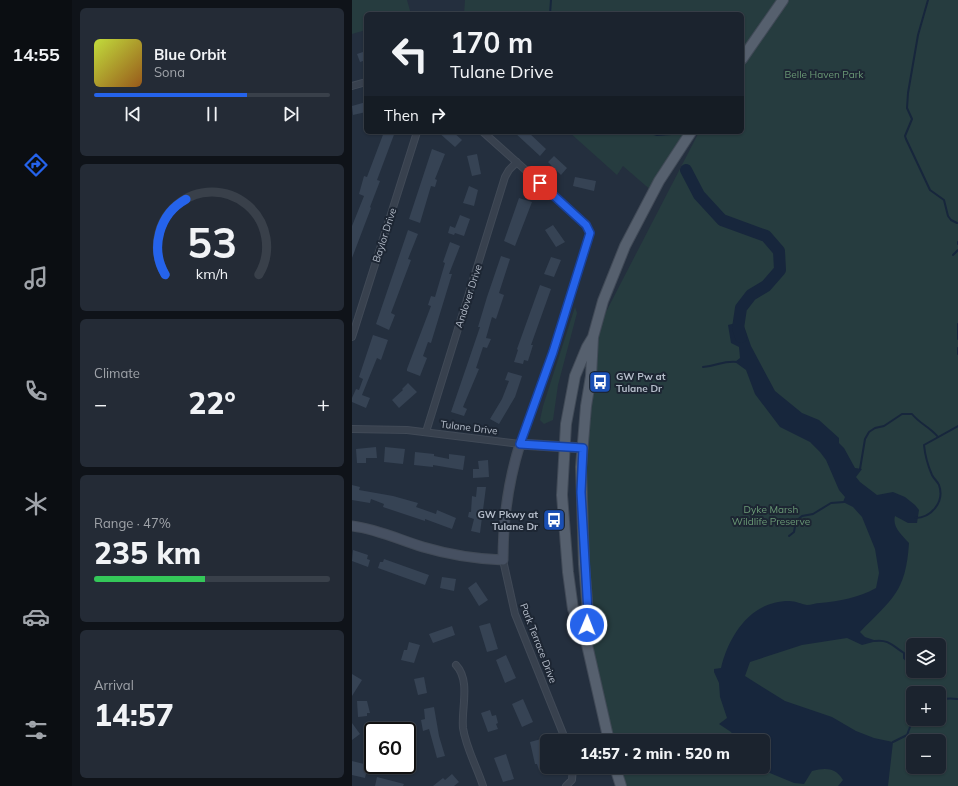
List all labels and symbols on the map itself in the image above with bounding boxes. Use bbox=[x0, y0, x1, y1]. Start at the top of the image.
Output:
park label: Belle Haven Park bbox=[785, 68, 864, 81]
pin bbox=[523, 166, 557, 200]
street label: Baylor Drive bbox=[370, 206, 399, 264]
street label: Andover Drive bbox=[452, 263, 485, 330]
bus stop icon: GW Pw at Tulane Dr bbox=[587, 369, 613, 395]
place label: GW Pw at Tulane Dr bbox=[616, 370, 666, 395]
street label: Tulane Drive bbox=[440, 418, 498, 437]
park label: Dyke Marsh Wildlife Preserve bbox=[732, 503, 810, 528]
bus stop icon: GW Pkwy at Tulane Dr bbox=[541, 507, 567, 533]
place label: GW Pkwy at Tulane Dr bbox=[478, 508, 538, 533]
street label: Park Terrace Drive bbox=[517, 601, 560, 685]
position arrow bbox=[566, 604, 608, 646]
speed limit sign: 60 bbox=[364, 722, 416, 774]

